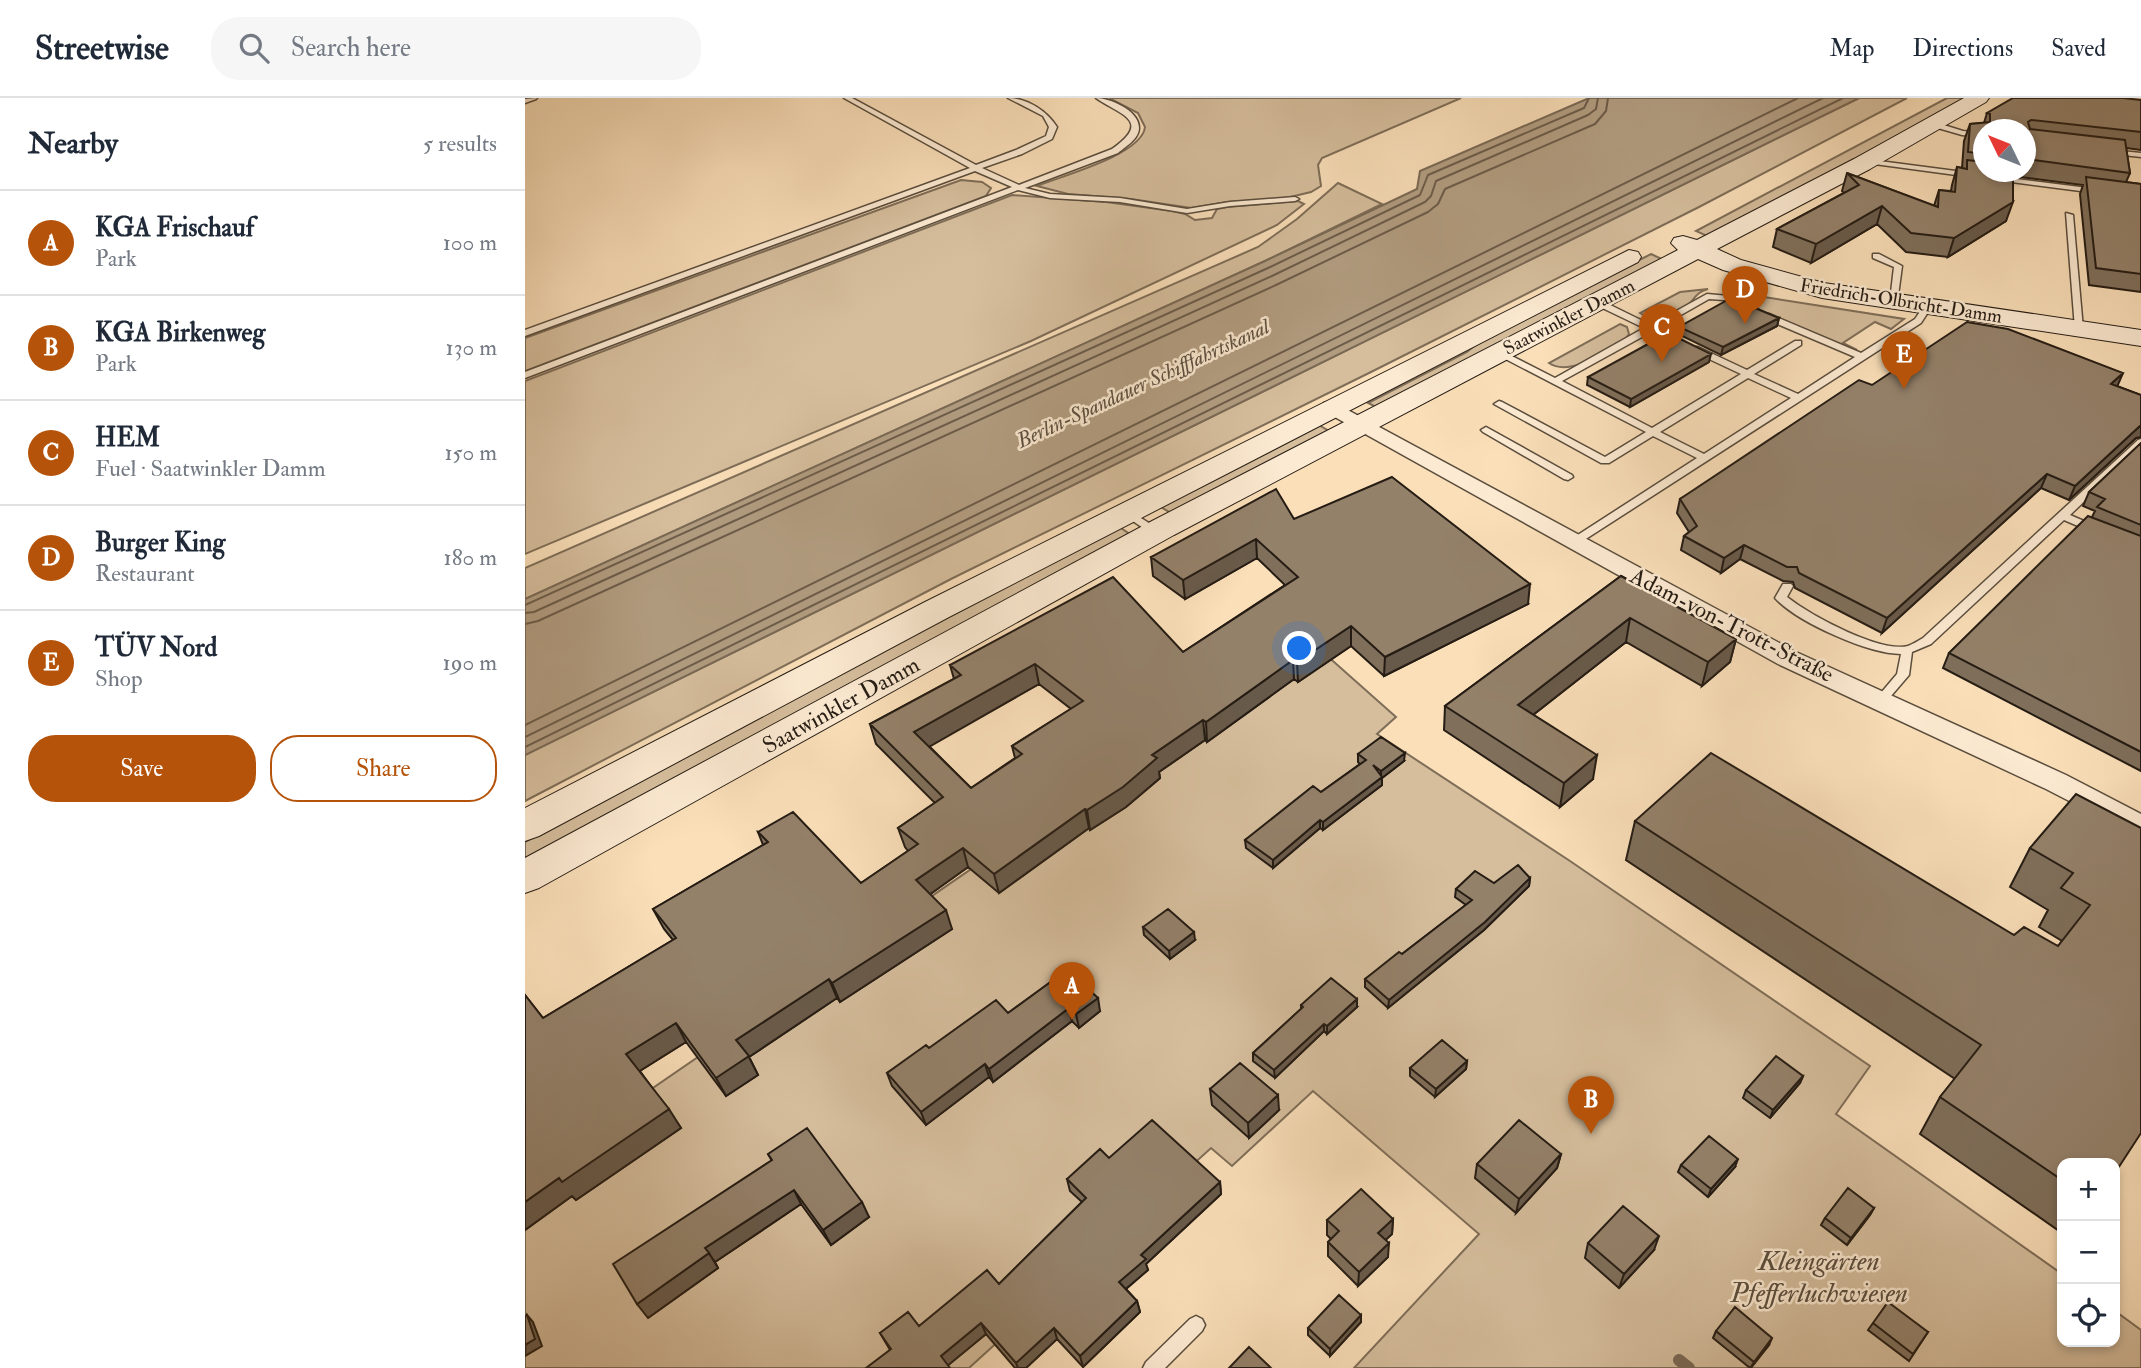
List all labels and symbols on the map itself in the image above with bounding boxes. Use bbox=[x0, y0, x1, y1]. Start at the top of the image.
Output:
north arrow bbox=[1973, 119, 2036, 182]
pin: D bbox=[1722, 266, 1768, 324]
street label: Saatwinkler Damm bbox=[1499, 273, 1639, 361]
street label: Friedrich-Olbricht-Damm bbox=[1798, 273, 2004, 329]
pin: C bbox=[1639, 304, 1685, 362]
water label: Berlin-Spandauer Schifffahrtskanal bbox=[1011, 313, 1276, 455]
pin: E bbox=[1881, 331, 1927, 389]
street label: Adam-von-Trott-Straße bbox=[1625, 561, 1839, 689]
your location bbox=[1282, 631, 1316, 665]
street label: Saatwinkler Damm bbox=[757, 650, 925, 760]
pin: A bbox=[1049, 962, 1095, 1020]
pin: B bbox=[1568, 1076, 1614, 1134]
park label: Kleingärten Pfefferluchwiesen bbox=[1729, 1244, 1908, 1311]

